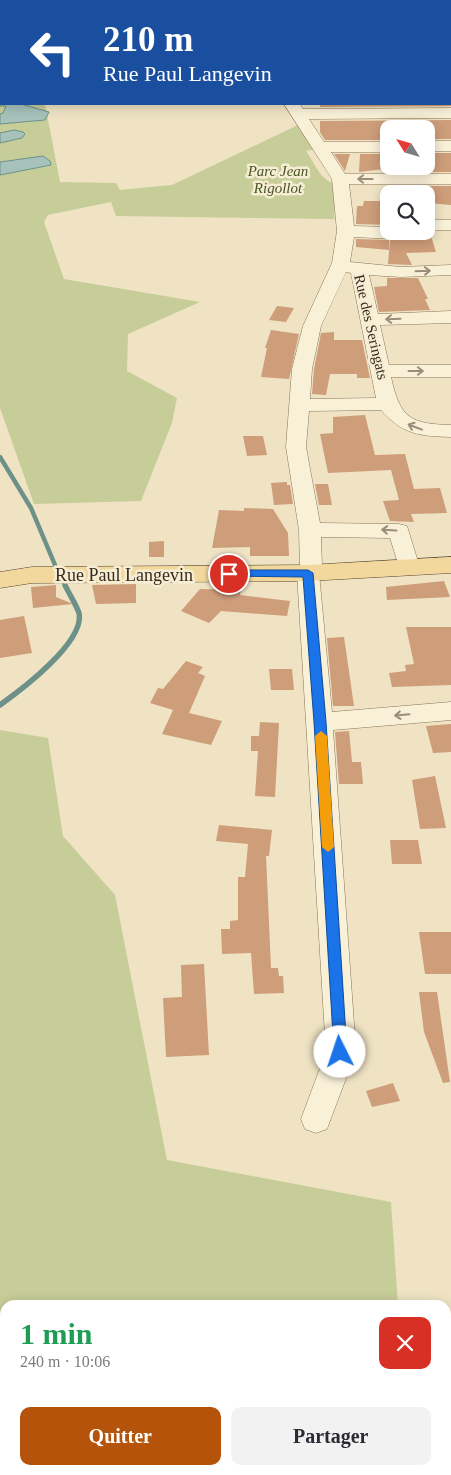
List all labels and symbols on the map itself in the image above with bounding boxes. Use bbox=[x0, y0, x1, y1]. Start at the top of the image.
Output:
north arrow bbox=[380, 120, 435, 175]
park label: Parc Jean Rigollot bbox=[247, 163, 308, 196]
one-way arrow bbox=[358, 174, 374, 184]
one-way arrow bbox=[414, 266, 430, 275]
street label: Rue des Seringats bbox=[351, 273, 391, 381]
one-way arrow bbox=[386, 314, 402, 324]
one-way arrow bbox=[408, 366, 424, 376]
one-way arrow bbox=[408, 422, 423, 431]
one-way arrow bbox=[381, 526, 397, 535]
pin bbox=[208, 553, 250, 595]
street label: Rue Paul Langevin bbox=[55, 565, 193, 585]
one-way arrow bbox=[395, 711, 411, 720]
position arrow bbox=[313, 1025, 365, 1077]

